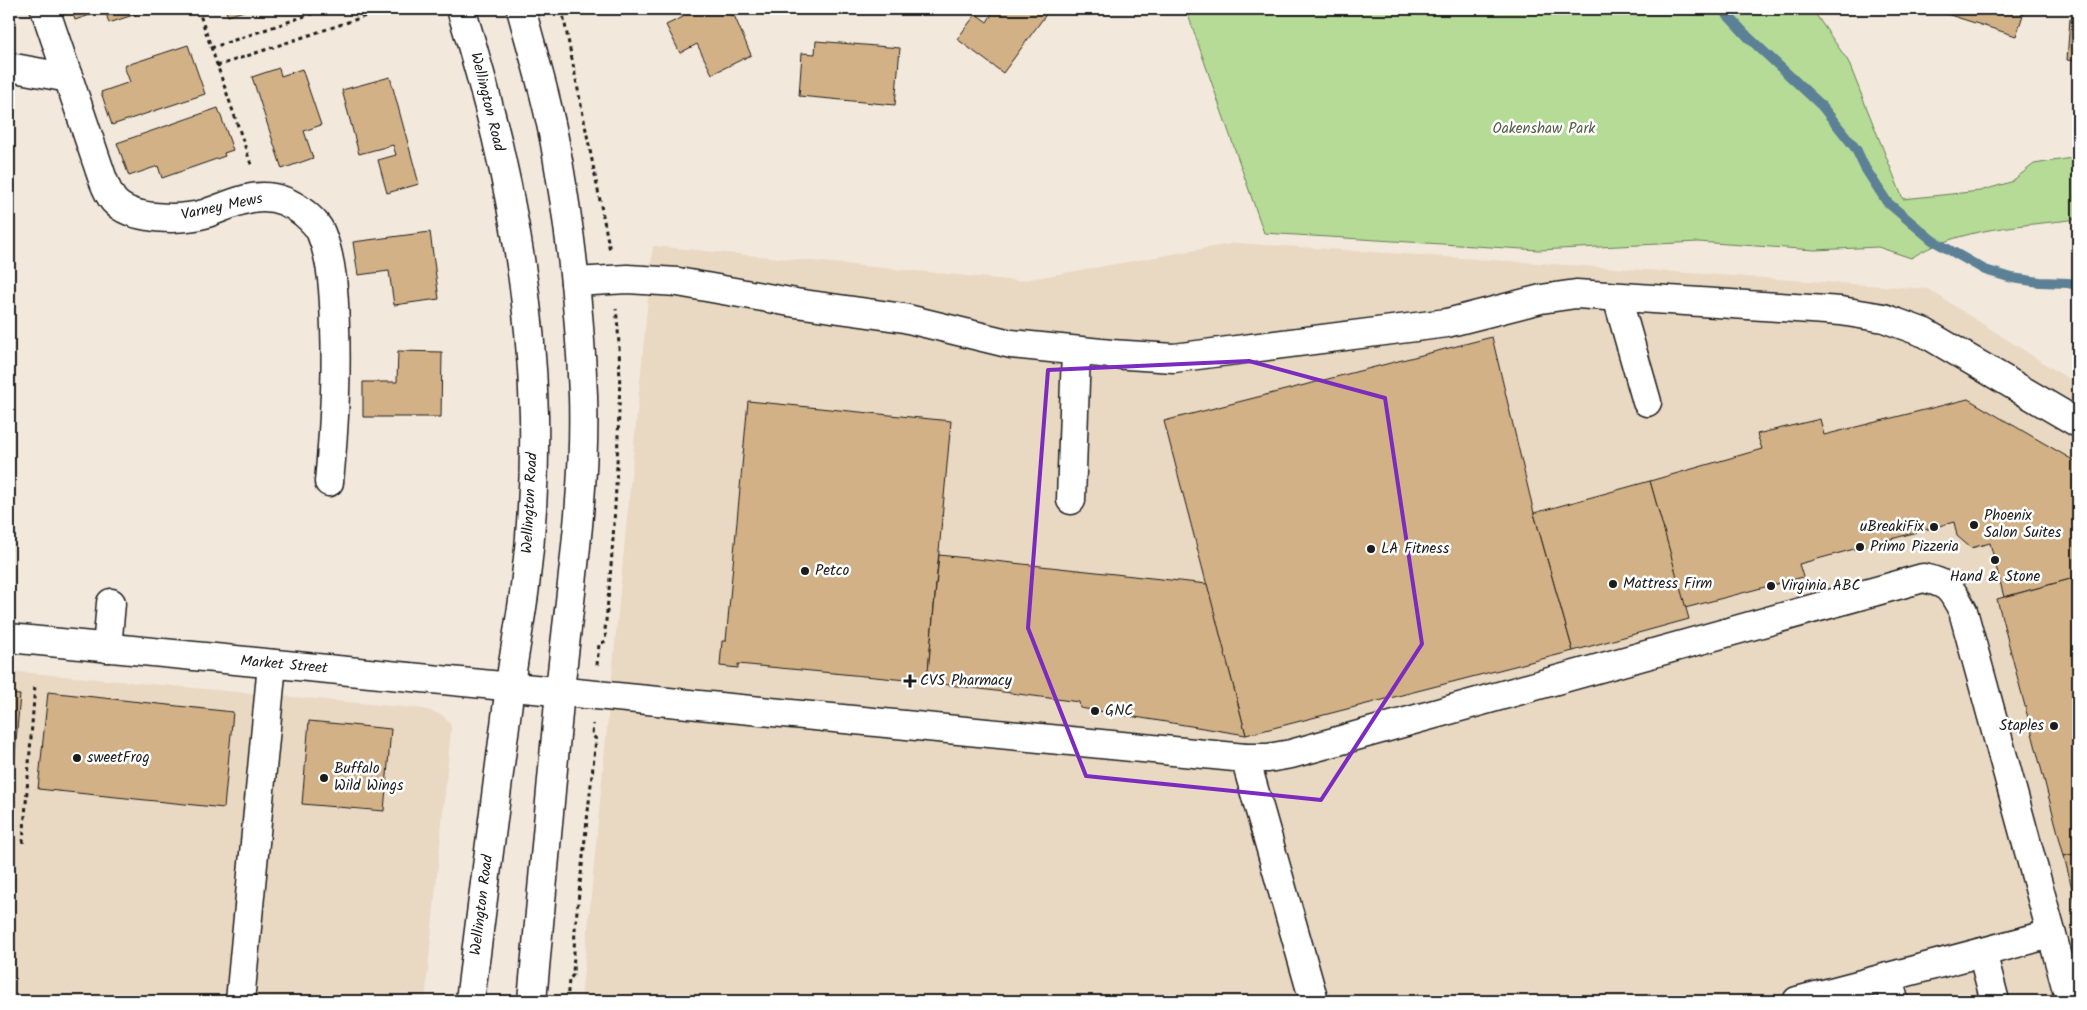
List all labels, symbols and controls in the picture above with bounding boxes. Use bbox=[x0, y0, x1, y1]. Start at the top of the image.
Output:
street label: Wellington Road bbox=[463, 50, 511, 154]
park label: Oakenshaw Park bbox=[1493, 117, 1596, 141]
street label: Varney Mews bbox=[179, 187, 266, 227]
street label: Wellington Road bbox=[515, 451, 545, 554]
place label: Phoenix Salon Suites bbox=[1984, 504, 2062, 545]
place label: uBreakiFix bbox=[1860, 515, 1925, 539]
marker: Phoenix Salon Suites bbox=[1968, 519, 1980, 531]
marker: uBreakiFix bbox=[1928, 521, 1940, 533]
place label: Primo Pizzeria bbox=[1870, 535, 1959, 559]
place label: LA Fitness bbox=[1381, 537, 1450, 561]
marker: Primo Pizzeria bbox=[1854, 541, 1866, 553]
marker: LA Fitness bbox=[1365, 543, 1377, 555]
marker: Hand & Stone bbox=[1989, 554, 2001, 566]
place label: Petco bbox=[815, 559, 849, 583]
marker: Petco bbox=[799, 565, 811, 577]
place label: Hand & Stone bbox=[1950, 565, 2040, 589]
place label: Mattress Firm bbox=[1623, 572, 1712, 596]
place label: Virginia ABC bbox=[1781, 574, 1861, 598]
marker: Mattress Firm bbox=[1607, 578, 1619, 590]
marker: Virginia ABC bbox=[1765, 580, 1777, 592]
street label: Market Street bbox=[239, 649, 329, 681]
place label: CVS Pharmacy bbox=[920, 669, 1013, 693]
marker: CVS Pharmacy bbox=[904, 675, 916, 687]
place label: GNC bbox=[1105, 699, 1133, 723]
marker: GNC bbox=[1089, 705, 1101, 717]
place label: Staples bbox=[1999, 714, 2045, 738]
marker: Staples bbox=[2048, 720, 2060, 732]
place label: sweetFrog bbox=[87, 746, 150, 770]
marker: sweetFrog bbox=[71, 752, 83, 764]
place label: Buffalo Wild Wings bbox=[334, 757, 404, 798]
marker: Buffalo Wild Wings bbox=[318, 772, 330, 784]
street label: Wellington Road bbox=[464, 853, 500, 957]

